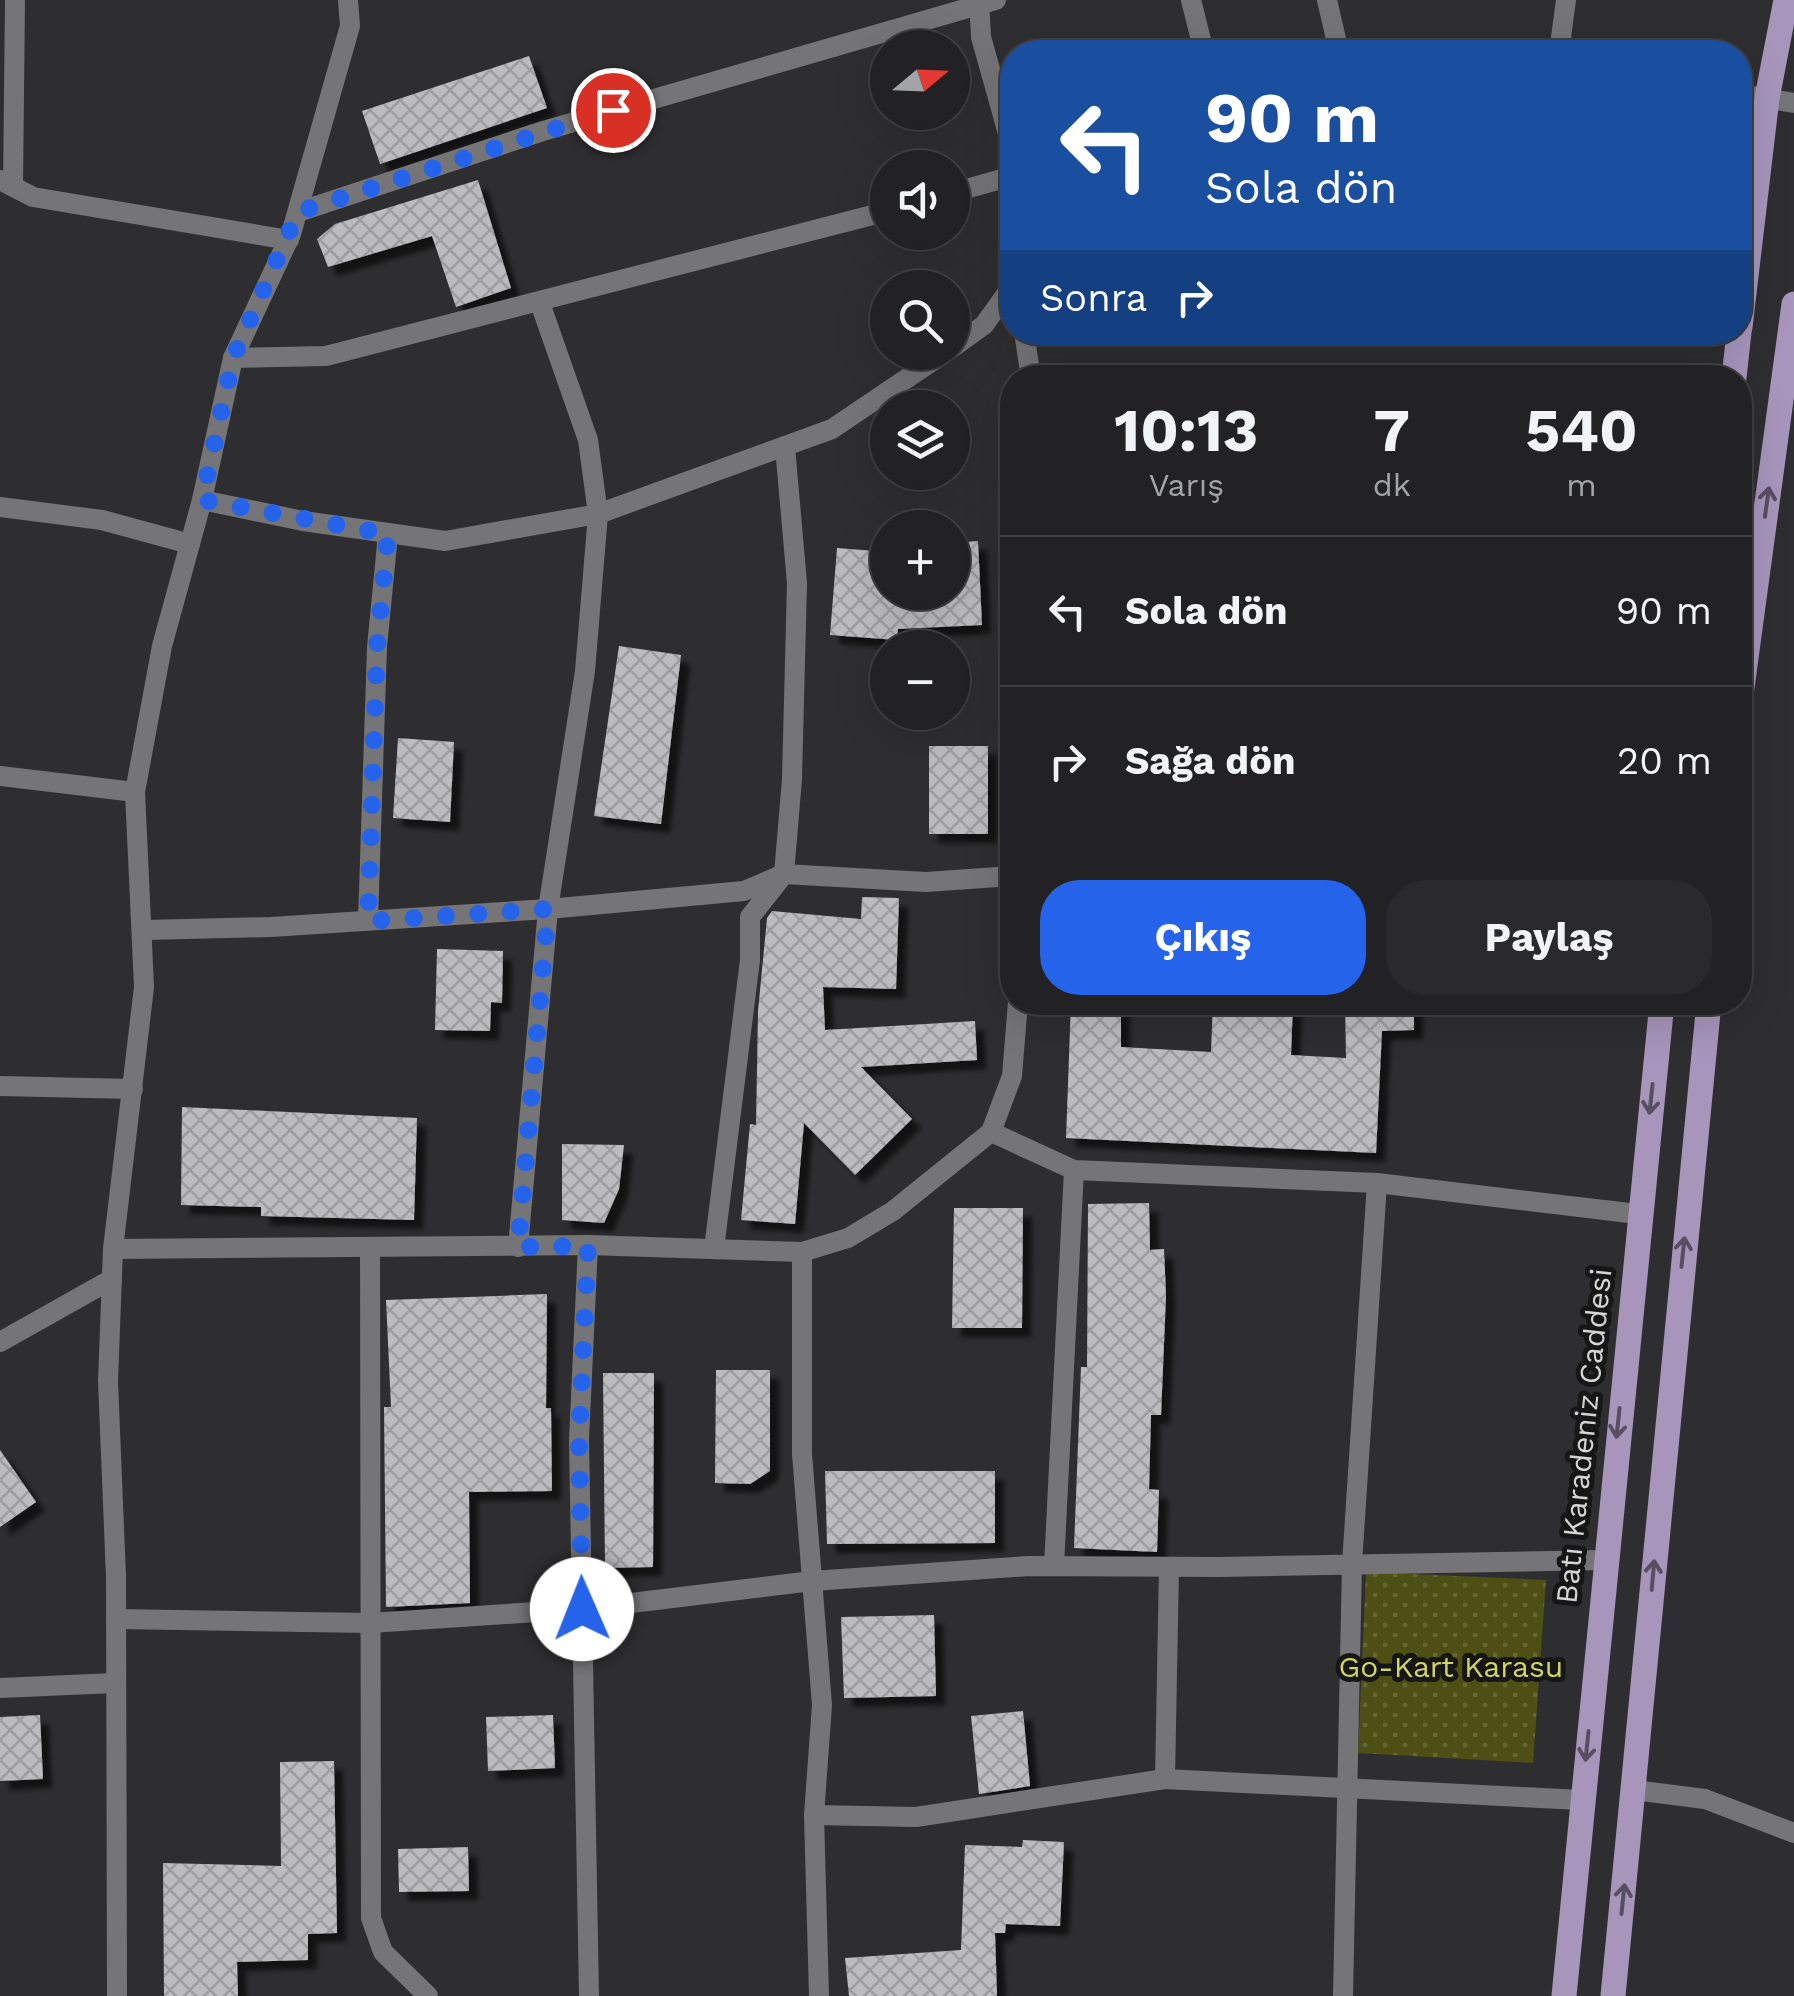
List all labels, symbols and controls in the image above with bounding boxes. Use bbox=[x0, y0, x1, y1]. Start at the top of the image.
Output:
north arrow bbox=[870, 30, 970, 130]
map controls bbox=[870, 30, 970, 730]
pin bbox=[571, 68, 656, 153]
text: 90 m bbox=[1205, 77, 1379, 159]
icon: left bbox=[1040, 80, 1170, 210]
icon: arrive bbox=[586, 83, 641, 138]
button: sound bbox=[870, 150, 970, 250]
text: Sola dön bbox=[1205, 161, 1397, 214]
button: search bbox=[870, 270, 970, 370]
icon: right bbox=[1167, 270, 1222, 325]
text: Sonra bbox=[1040, 276, 1147, 320]
button: layers bbox=[870, 390, 970, 490]
text: 10:13 bbox=[1114, 395, 1258, 466]
text: 7 bbox=[1374, 395, 1410, 466]
text: 540 bbox=[1525, 395, 1638, 466]
text: Varış bbox=[1149, 466, 1224, 504]
text: dk bbox=[1373, 466, 1411, 504]
text: m bbox=[1566, 466, 1597, 504]
one-way arrow bbox=[1758, 486, 1777, 518]
button: + bbox=[870, 510, 970, 610]
icon: left bbox=[1040, 584, 1095, 639]
text: Sola dön bbox=[1125, 589, 1288, 633]
text: 90 m bbox=[1616, 589, 1712, 633]
button: − bbox=[870, 630, 970, 730]
icon: right bbox=[1040, 734, 1095, 789]
text: Sağa dön bbox=[1125, 739, 1296, 783]
text: 20 m bbox=[1617, 739, 1712, 783]
button: Çıkış bbox=[1040, 880, 1366, 995]
button: Paylaş bbox=[1386, 880, 1712, 995]
one-way arrow bbox=[1641, 1083, 1660, 1115]
one-way arrow bbox=[1674, 1236, 1693, 1268]
street label: Batı Karadeniz Caddesi bbox=[1548, 1267, 1619, 1605]
one-way arrow bbox=[1608, 1406, 1627, 1438]
position arrow bbox=[530, 1557, 634, 1661]
one-way arrow bbox=[1643, 1560, 1662, 1592]
park label: Go-Kart Karasu bbox=[1339, 1649, 1563, 1684]
one-way arrow bbox=[1577, 1730, 1596, 1762]
one-way arrow bbox=[1613, 1883, 1632, 1916]

